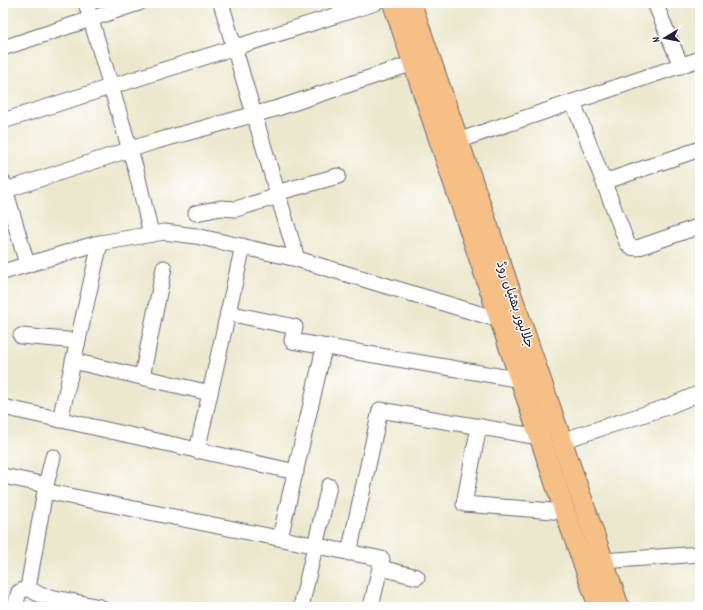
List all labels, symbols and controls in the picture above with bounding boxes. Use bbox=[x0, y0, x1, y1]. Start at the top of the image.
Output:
north arrow bbox=[645, 18, 685, 58]
text: N bbox=[649, 35, 665, 43]
street label: جلالپور بھٹیاں روڈ bbox=[490, 259, 538, 351]

